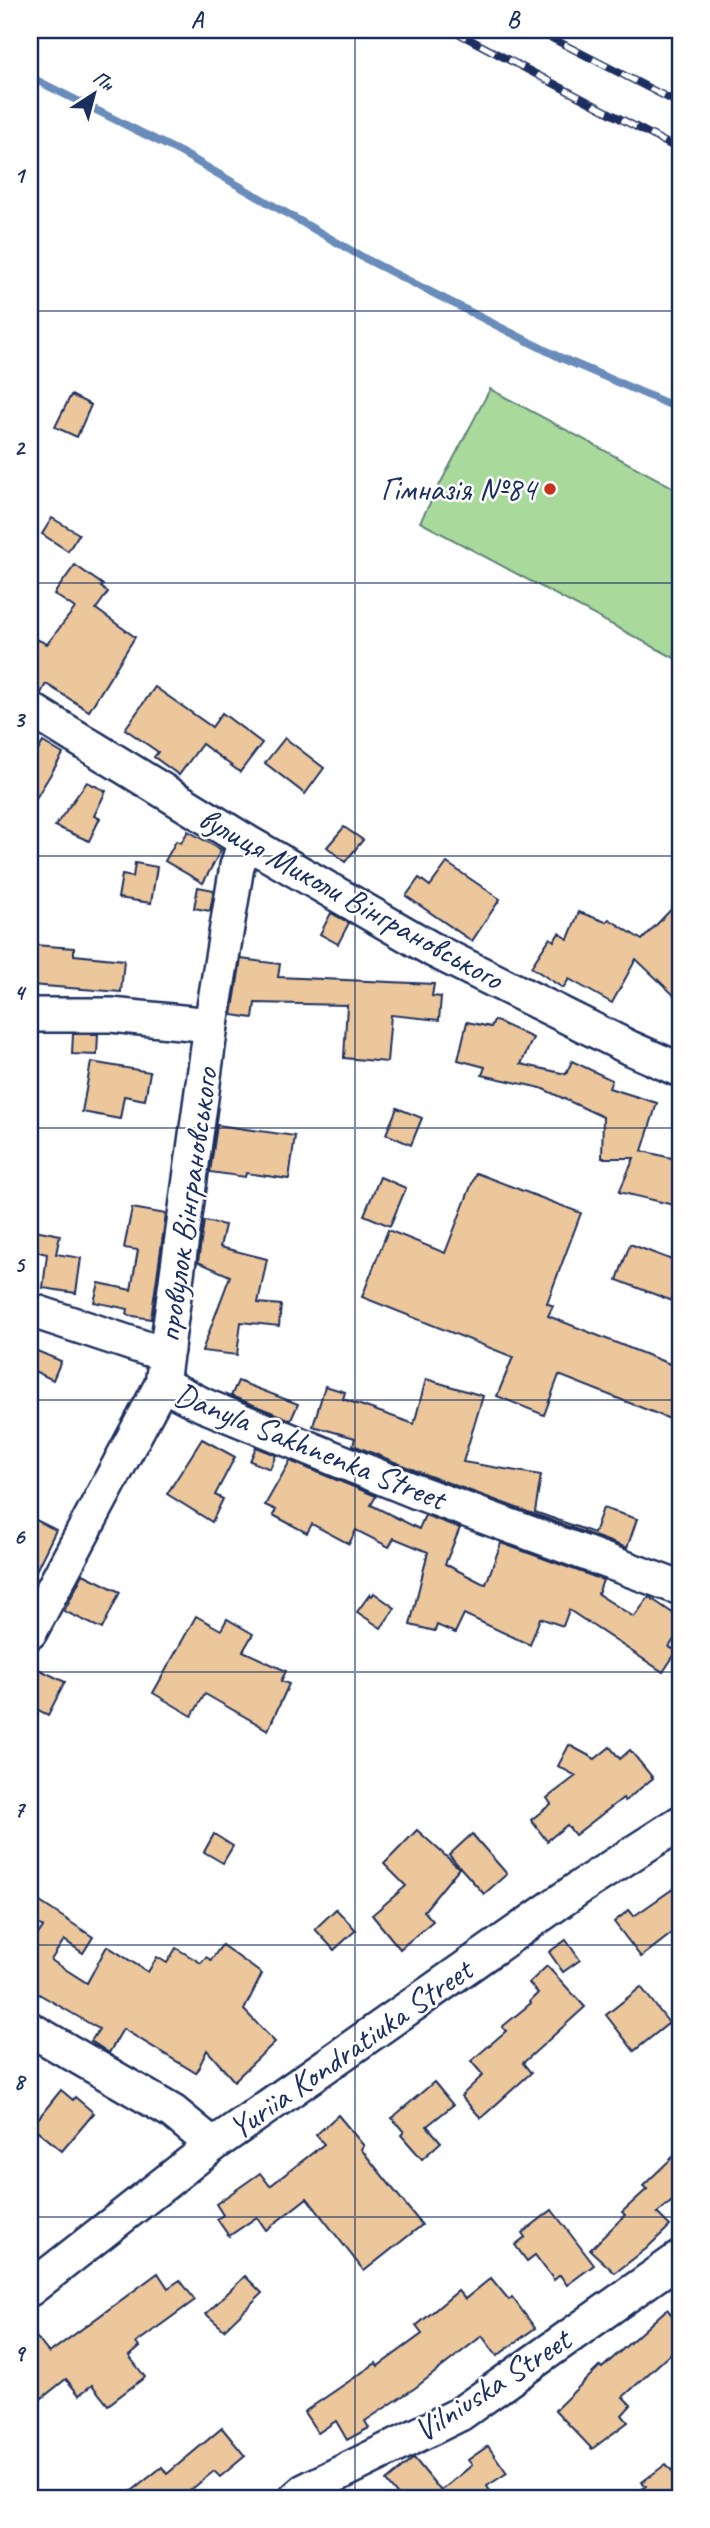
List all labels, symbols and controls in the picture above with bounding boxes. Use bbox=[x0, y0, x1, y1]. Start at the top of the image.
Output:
text: A bbox=[191, 5, 205, 34]
text: B bbox=[507, 5, 521, 34]
north arrow bbox=[60, 60, 130, 130]
text: Пн bbox=[88, 66, 120, 98]
text: 1 bbox=[14, 161, 27, 190]
text: 2 bbox=[14, 433, 27, 462]
place label: Гімназія №84 bbox=[381, 468, 539, 510]
marker: Гімназія №84 bbox=[542, 481, 558, 497]
text: 3 bbox=[14, 705, 27, 734]
street label: вулиця Миколи Вінграновського bbox=[192, 797, 512, 1000]
text: 4 bbox=[14, 978, 27, 1007]
street label: провулок Вінграновського bbox=[147, 1063, 227, 1345]
text: 5 bbox=[14, 1250, 26, 1279]
street label: Danyla Sakhnenka Street bbox=[169, 1373, 454, 1521]
text: 6 bbox=[14, 1522, 27, 1551]
text: 7 bbox=[14, 1795, 27, 1824]
street label: Yuriia Kondratiuka Street bbox=[220, 1948, 482, 2149]
text: 8 bbox=[14, 2067, 27, 2096]
street label: Vilniuska Street bbox=[406, 2317, 581, 2451]
text: 9 bbox=[14, 2339, 27, 2368]

